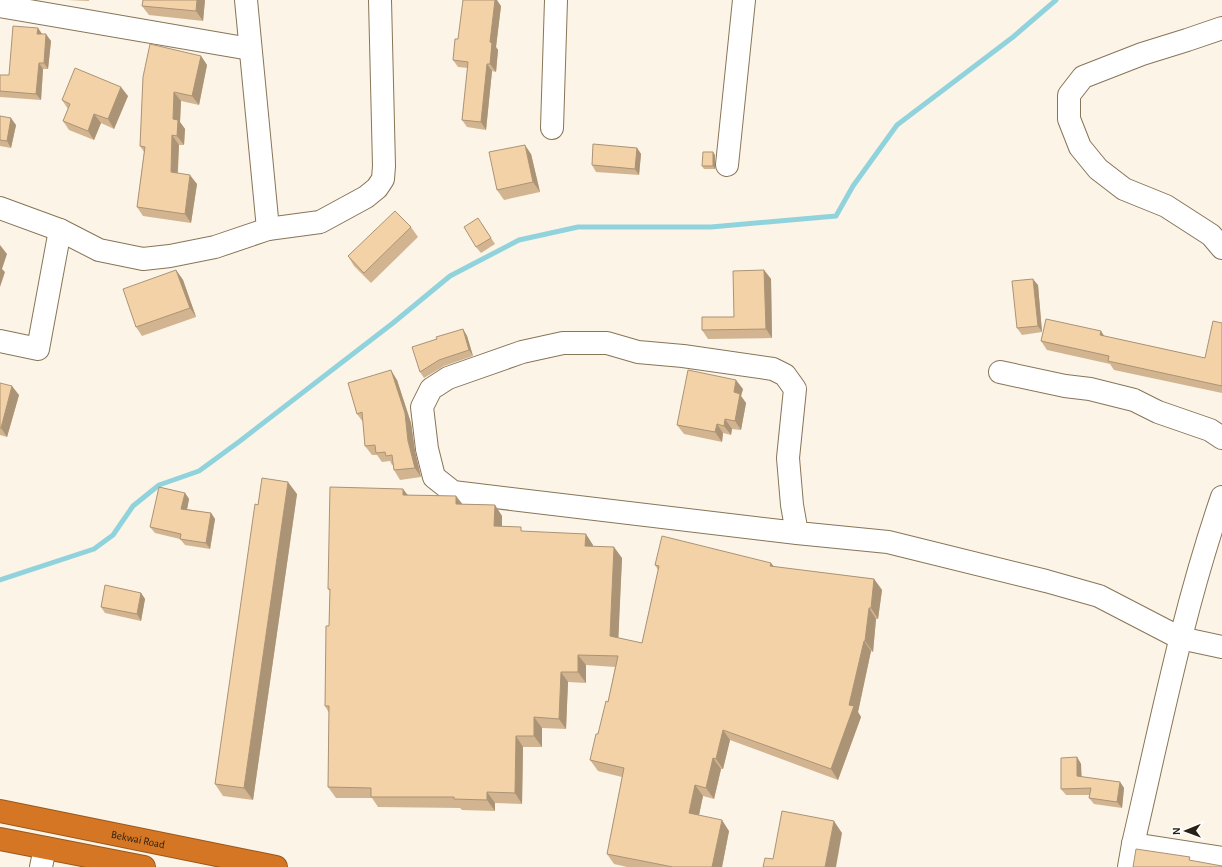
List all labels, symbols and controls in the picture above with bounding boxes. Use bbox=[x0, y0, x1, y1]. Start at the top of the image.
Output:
north arrow bbox=[1166, 811, 1206, 851]
text: N bbox=[1171, 827, 1182, 835]
street label: Bekwai Road bbox=[110, 828, 166, 850]

